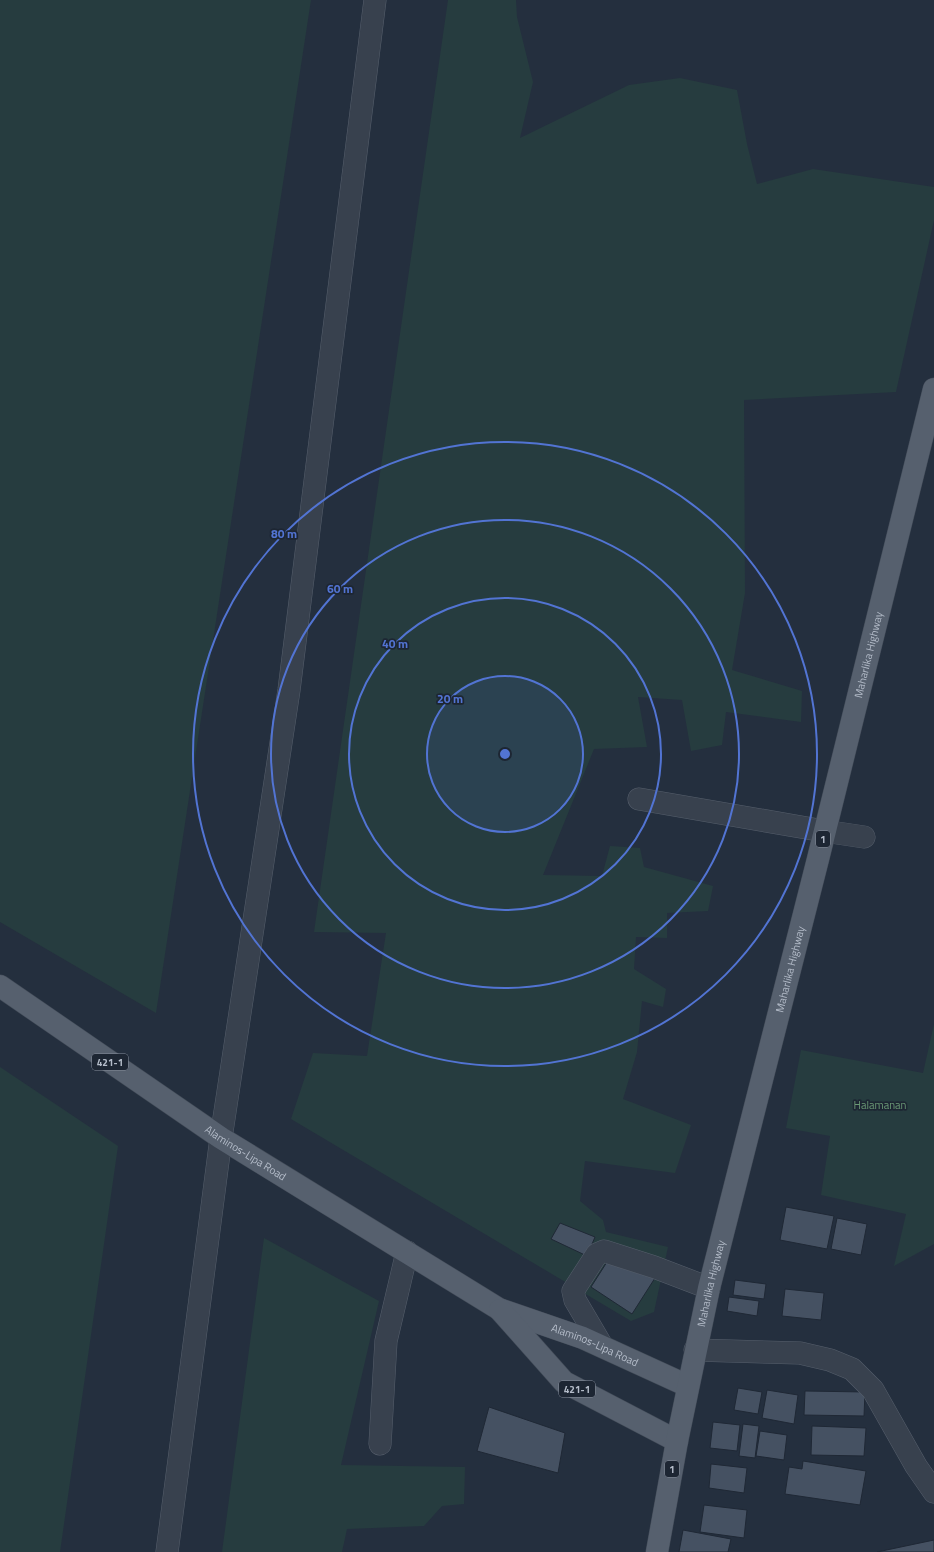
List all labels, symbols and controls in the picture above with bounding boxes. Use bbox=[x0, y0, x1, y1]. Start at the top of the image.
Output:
text: 80 m bbox=[271, 524, 297, 543]
text: 60 m bbox=[327, 579, 353, 598]
street label: Maharlika Highway bbox=[850, 609, 887, 700]
text: 40 m bbox=[382, 634, 408, 653]
text: 20 m bbox=[437, 689, 463, 708]
centre of rings bbox=[498, 747, 512, 761]
road number: 1 bbox=[816, 831, 830, 847]
street label: Maharlika Highway bbox=[771, 924, 809, 1014]
road number: 421-1 bbox=[92, 1054, 128, 1070]
park label: Halamanan bbox=[853, 1097, 907, 1113]
street label: Alaminos-Lipa Road bbox=[202, 1121, 290, 1184]
street label: Maharlika Highway bbox=[693, 1238, 729, 1328]
street label: Alaminos-Lipa Road bbox=[549, 1320, 641, 1370]
road number: 421-1 bbox=[559, 1381, 595, 1397]
road number: 1 bbox=[665, 1461, 679, 1477]

